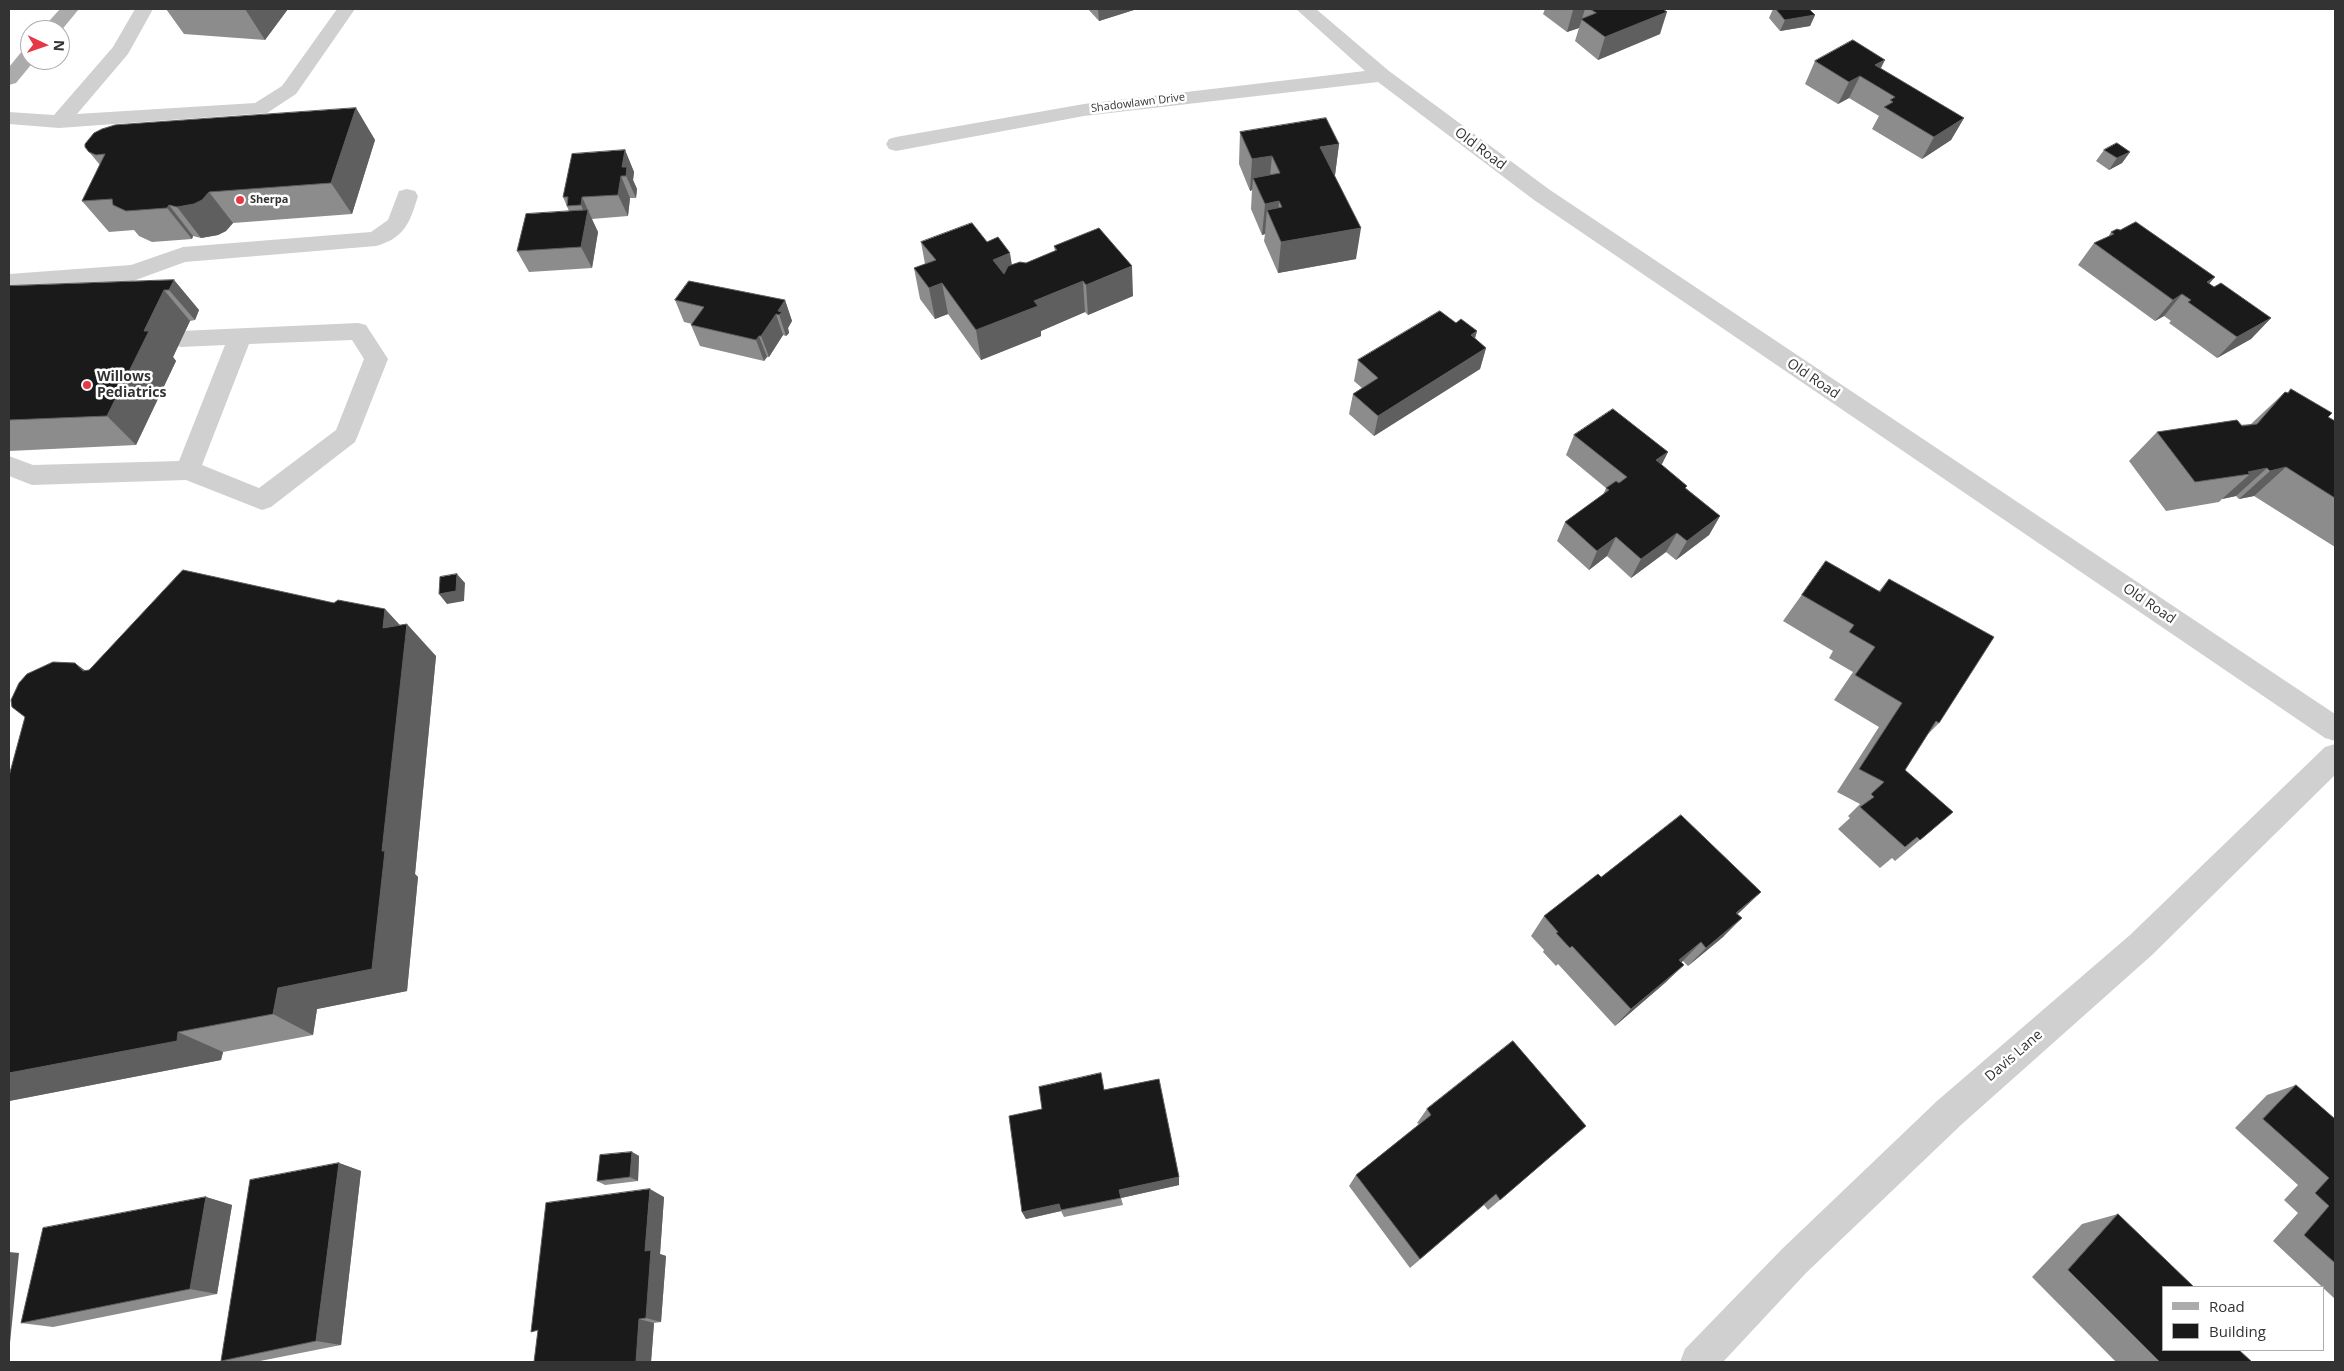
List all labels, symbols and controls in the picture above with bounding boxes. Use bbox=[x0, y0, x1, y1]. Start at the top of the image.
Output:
north arrow bbox=[20, 20, 70, 70]
text: N bbox=[50, 40, 69, 52]
street label: Shadowlawn Drive bbox=[1090, 91, 1186, 115]
street label: Old Road bbox=[1451, 124, 1509, 174]
place label: Sherpa bbox=[250, 193, 288, 207]
marker: Sherpa bbox=[234, 194, 246, 206]
street label: Old Road bbox=[1783, 355, 1843, 403]
place label: Willows Pediatrics bbox=[97, 369, 167, 402]
marker: Willows Pediatrics bbox=[81, 379, 93, 391]
street label: Old Road bbox=[2119, 580, 2179, 628]
street label: Davis Lane bbox=[1982, 1027, 2046, 1085]
legend bbox=[2162, 1286, 2324, 1351]
text: Road bbox=[2209, 1296, 2245, 1316]
text: Building bbox=[2209, 1321, 2266, 1341]

